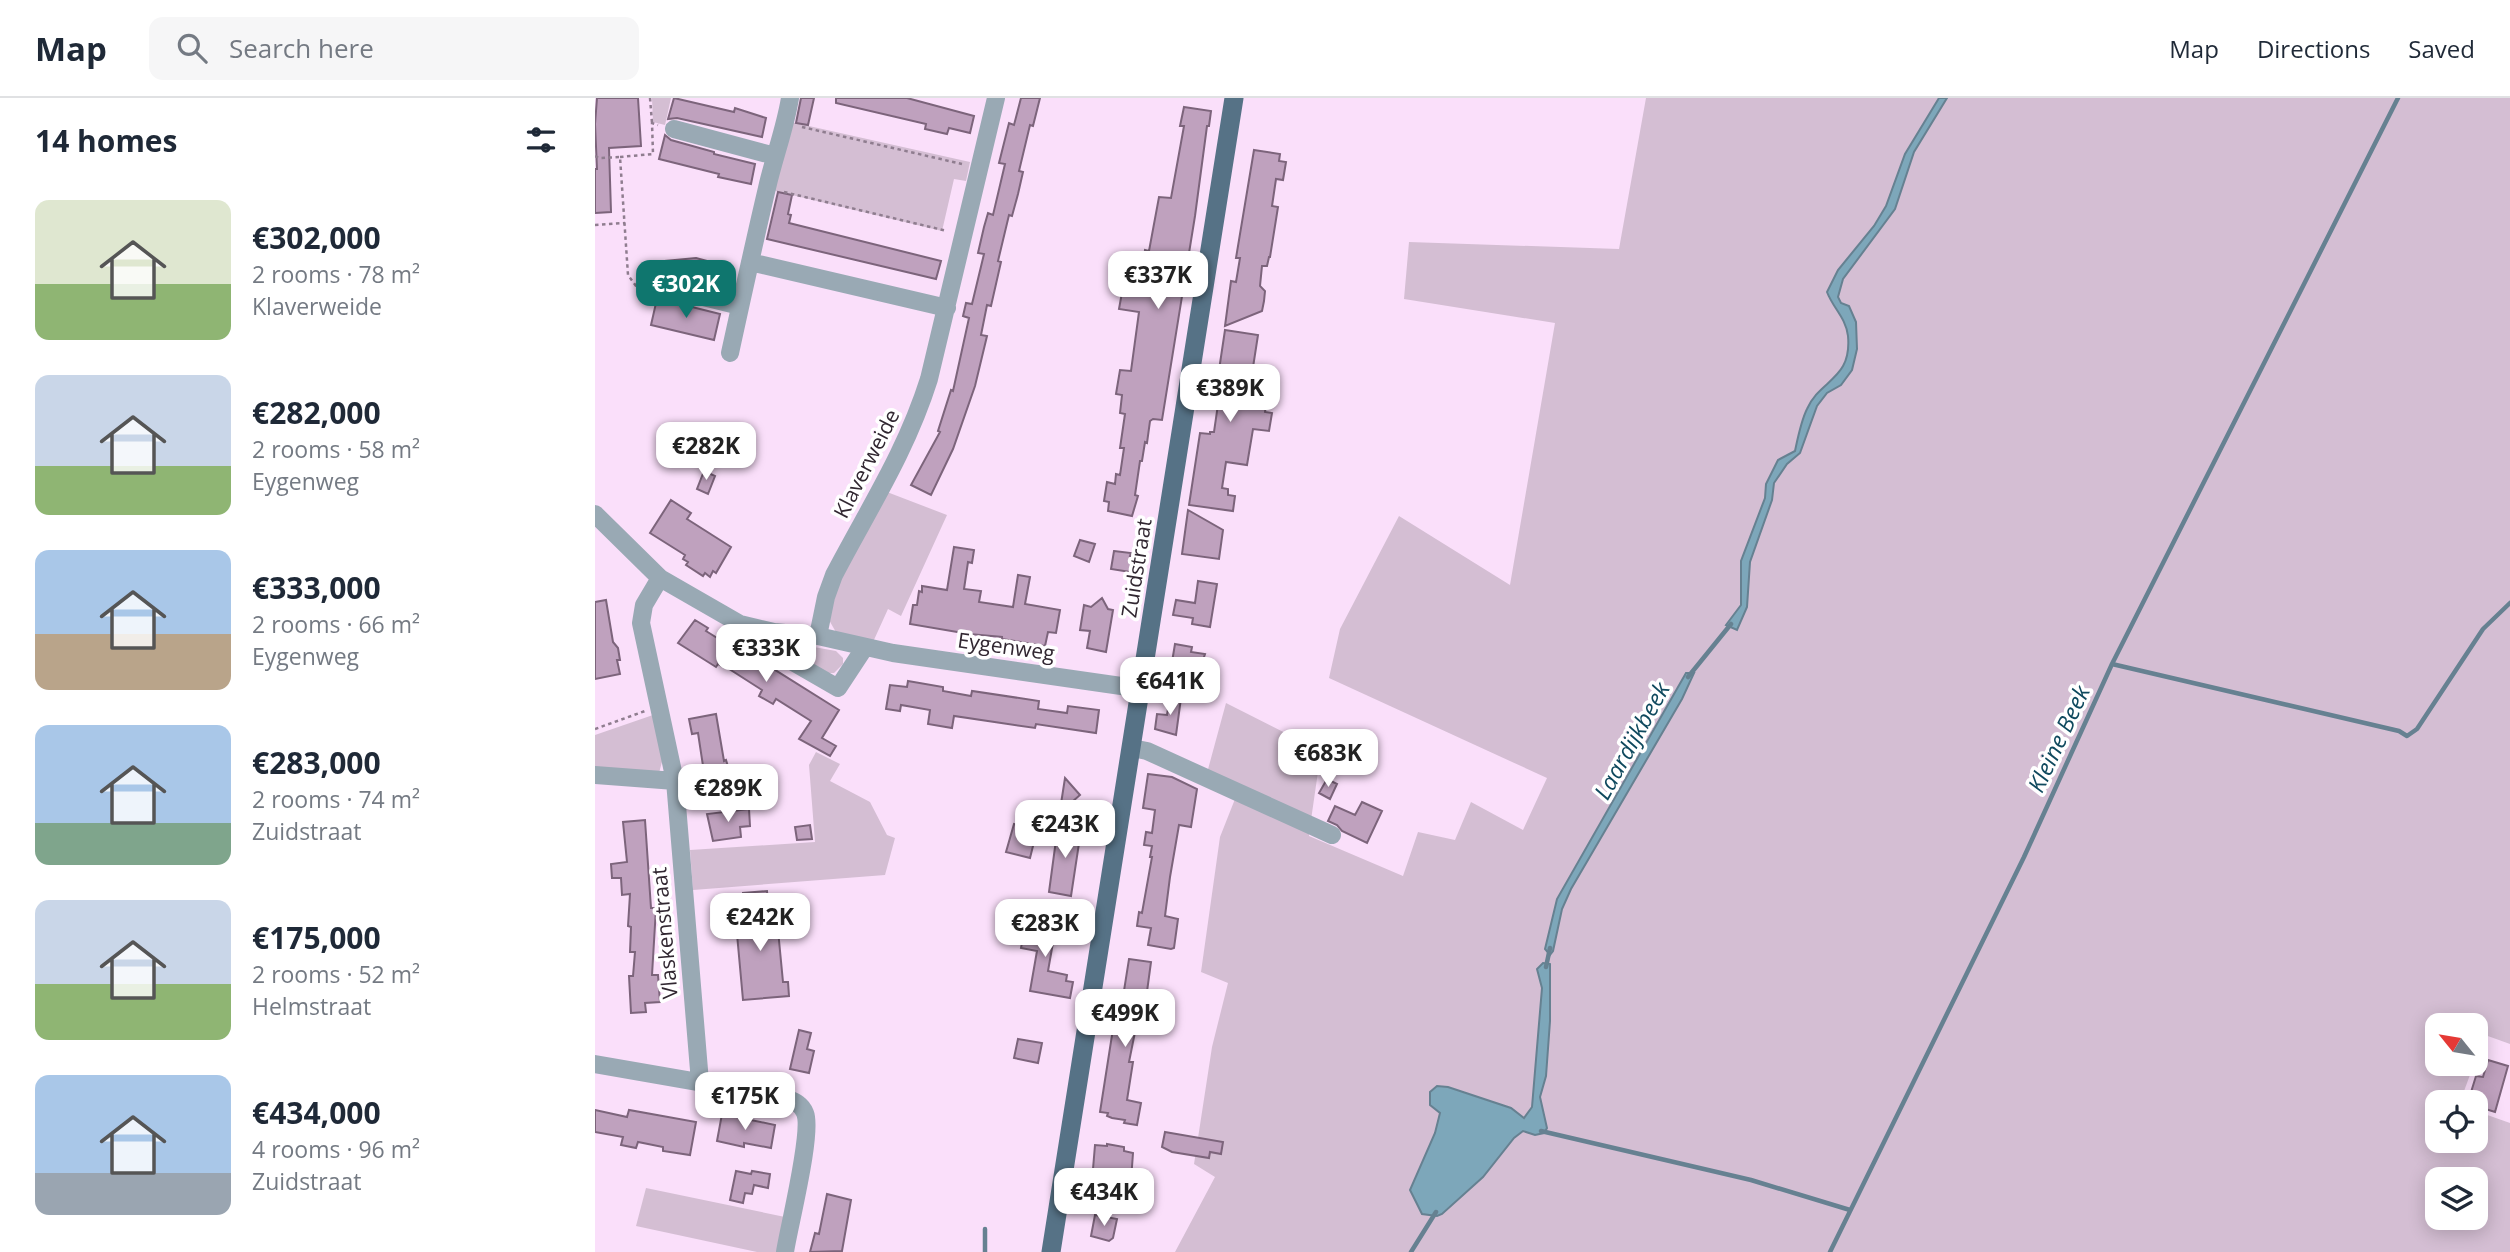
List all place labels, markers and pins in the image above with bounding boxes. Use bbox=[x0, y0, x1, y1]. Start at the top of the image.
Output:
pin: €337K bbox=[1109, 252, 1207, 311]
pin: €302K bbox=[637, 260, 735, 320]
pin: €389K bbox=[1181, 364, 1279, 424]
pin: €282K bbox=[657, 422, 755, 482]
pin: €333K bbox=[717, 624, 815, 684]
pin: €641K bbox=[1121, 658, 1219, 717]
pin: €683K bbox=[1279, 730, 1377, 789]
pin: €289K bbox=[679, 764, 777, 824]
pin: €243K bbox=[1016, 800, 1114, 860]
pin: €242K bbox=[711, 894, 809, 953]
pin: €283K bbox=[996, 900, 1094, 959]
pin: €499K bbox=[1076, 990, 1174, 1049]
pin: €175K bbox=[696, 1072, 794, 1132]
pin: €434K bbox=[1055, 1168, 1153, 1228]

